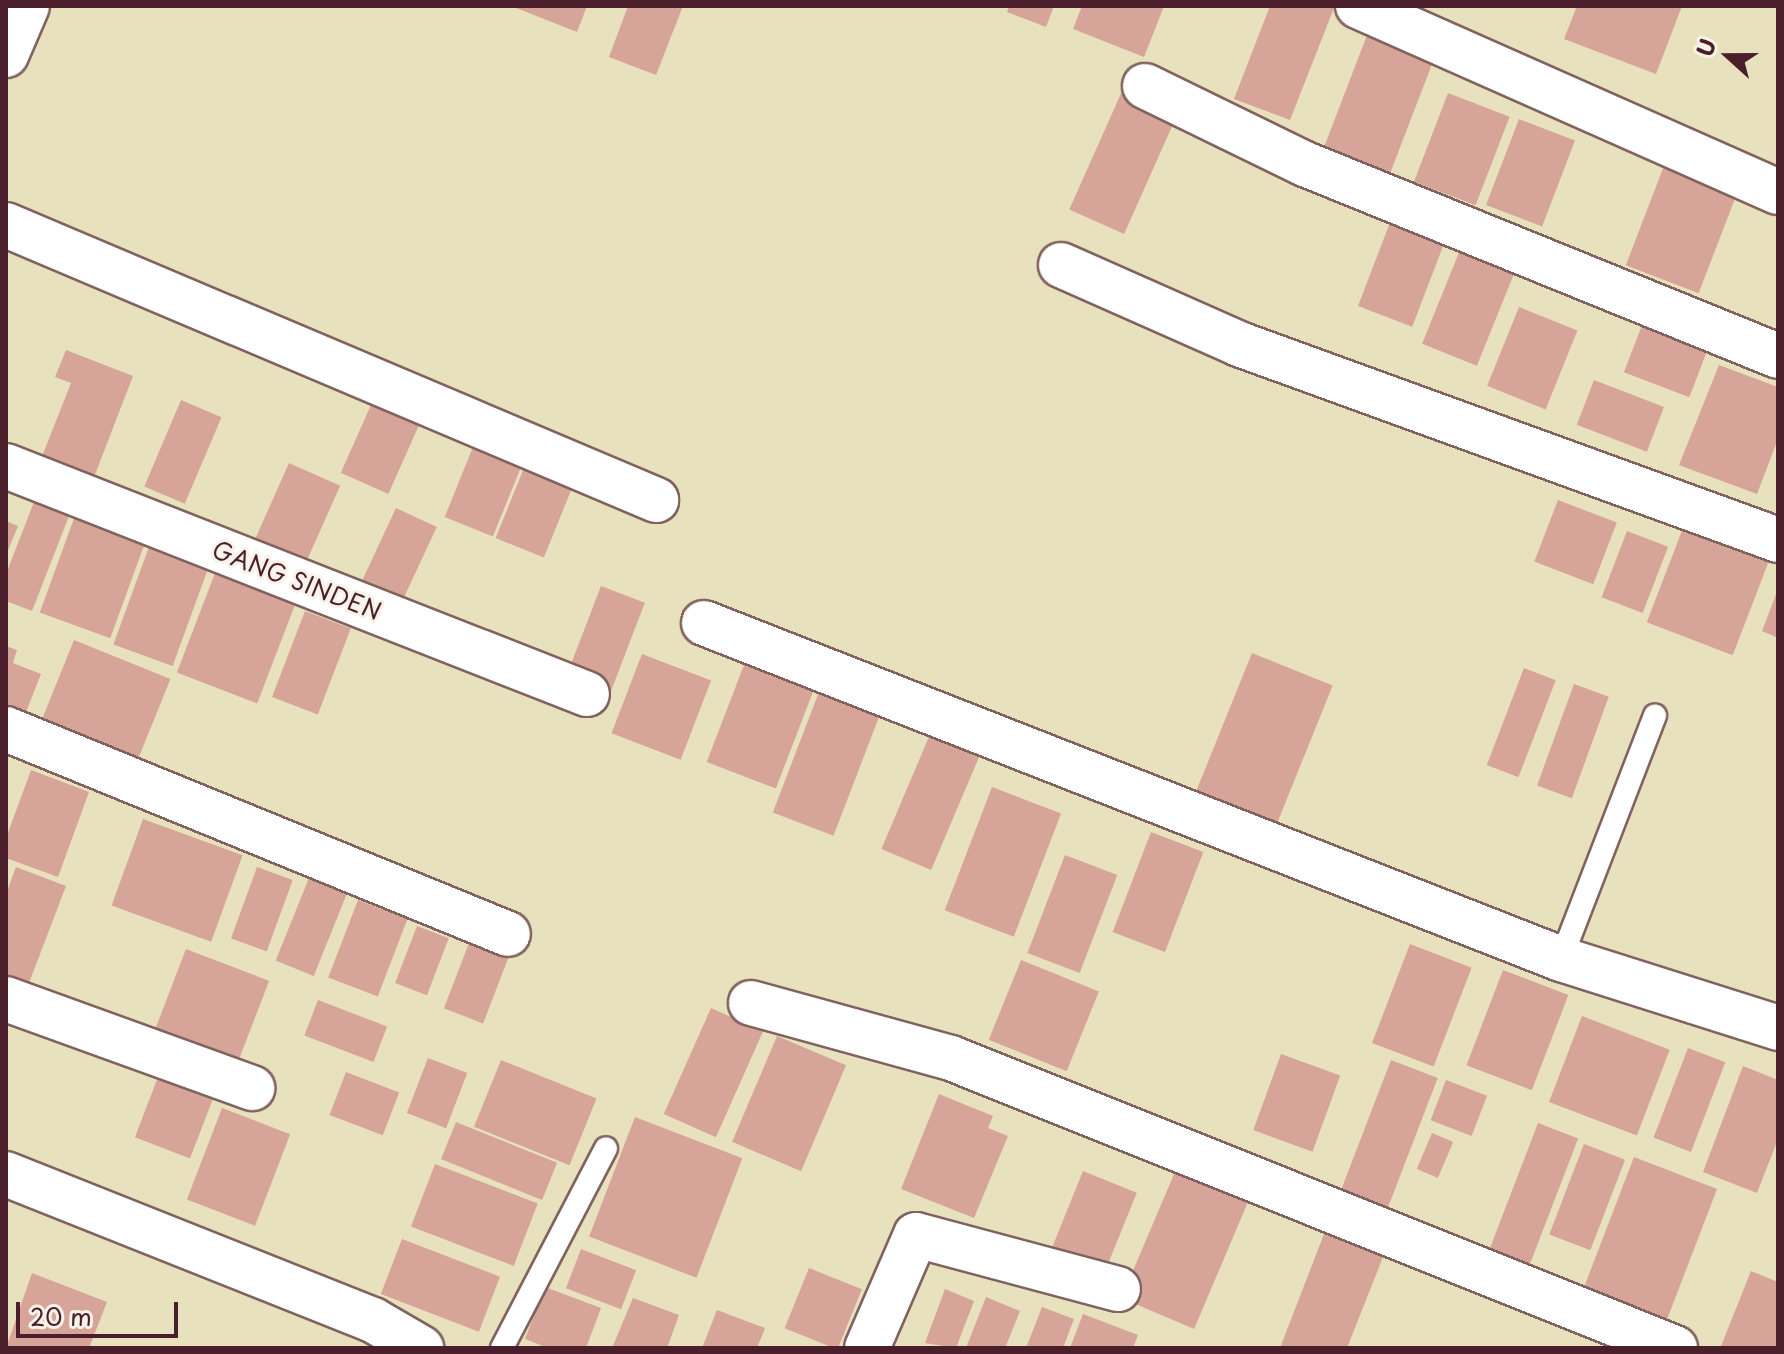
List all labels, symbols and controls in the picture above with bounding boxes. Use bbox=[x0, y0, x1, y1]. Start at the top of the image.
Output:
north arrow bbox=[1688, 16, 1768, 96]
text: U bbox=[1687, 33, 1724, 61]
street label: GANG SINDEN bbox=[208, 534, 386, 626]
scale bar bbox=[20, 1286, 182, 1336]
text: 20 m bbox=[30, 1298, 92, 1334]

